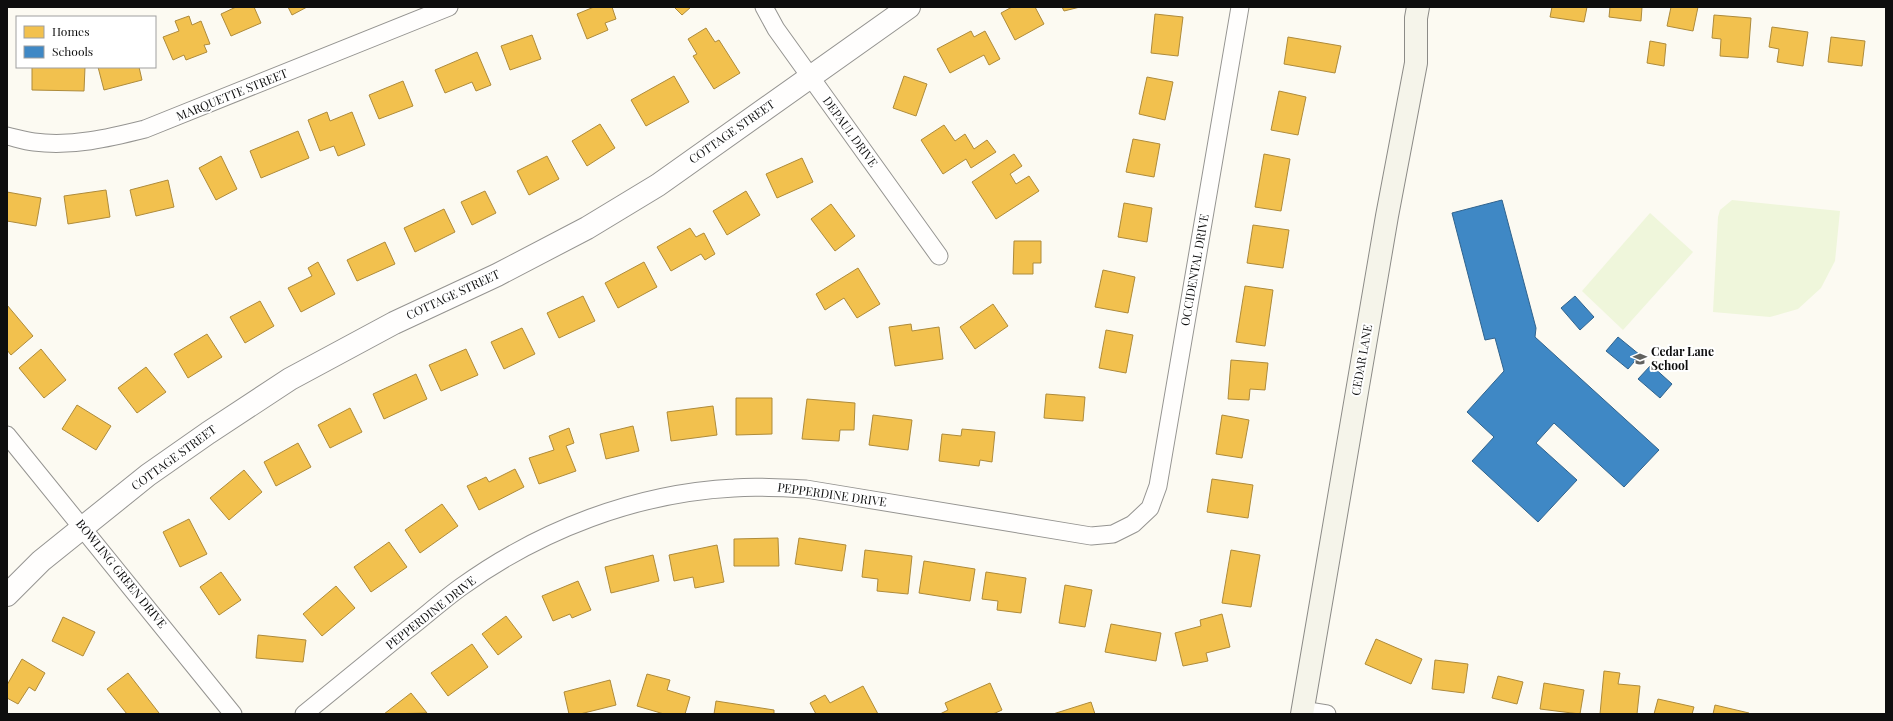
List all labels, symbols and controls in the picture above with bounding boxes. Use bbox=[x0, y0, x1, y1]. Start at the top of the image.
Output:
legend bbox=[16, 16, 156, 68]
text: Homes bbox=[52, 23, 90, 39]
text: Schools bbox=[52, 43, 93, 59]
street label: MARQUETTE STREET bbox=[174, 64, 290, 124]
street label: DEPAUL DRIVE bbox=[820, 93, 882, 170]
street label: COTTAGE STREET bbox=[685, 95, 778, 167]
street label: OCCIDENTAL DRIVE bbox=[1176, 213, 1212, 327]
street label: COTTAGE STREET bbox=[403, 265, 502, 323]
street label: CEDAR LANE bbox=[1347, 323, 1375, 397]
place label: Cedar Lane School bbox=[1651, 343, 1714, 373]
school or university icon: Cedar Lane School bbox=[1632, 351, 1648, 367]
street label: COTTAGE STREET bbox=[128, 421, 220, 493]
street label: PEPPERDINE DRIVE bbox=[776, 478, 888, 510]
street label: BOWLING GREEN DRIVE bbox=[73, 516, 171, 631]
street label: PEPPERDINE DRIVE bbox=[382, 572, 479, 652]

